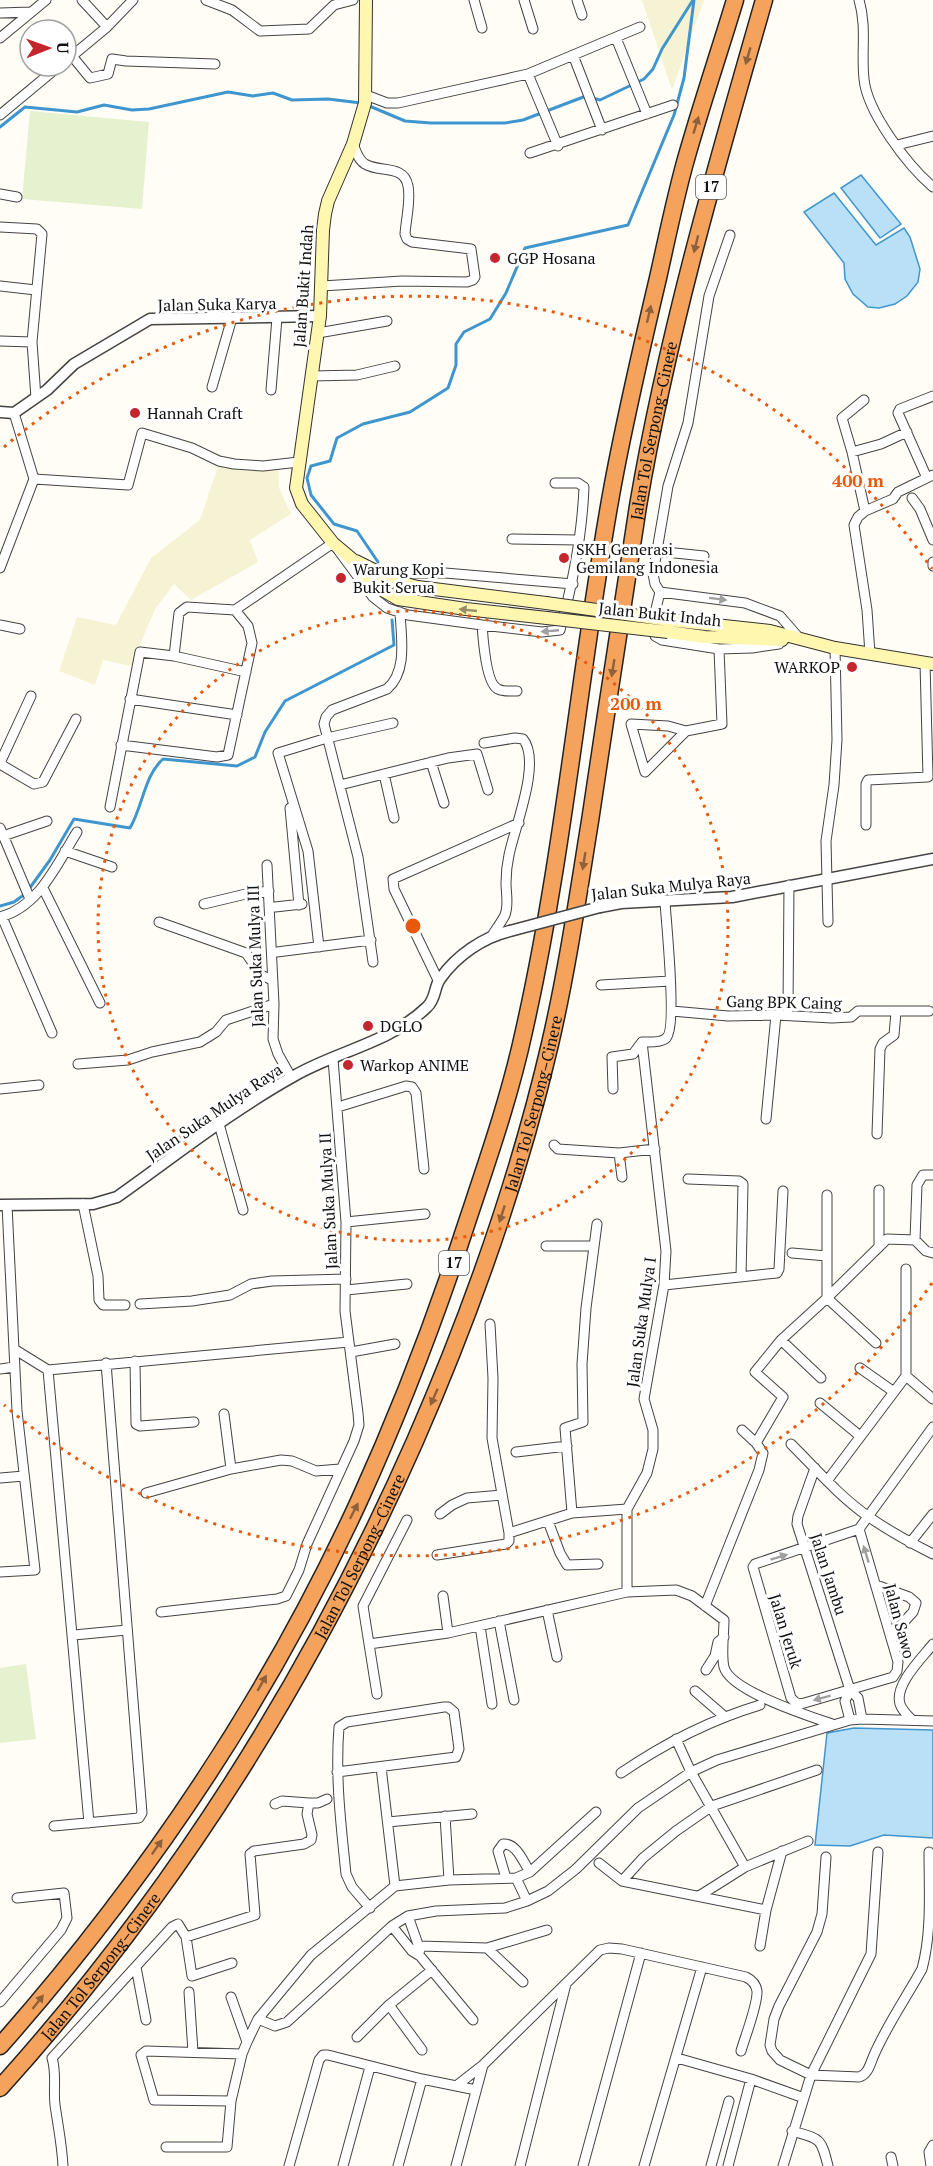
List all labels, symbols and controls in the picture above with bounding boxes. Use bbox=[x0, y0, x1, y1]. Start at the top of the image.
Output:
north arrow bbox=[18, 18, 78, 78]
text: U bbox=[52, 42, 74, 54]
one-way arrow bbox=[743, 47, 752, 65]
one-way arrow bbox=[692, 116, 702, 134]
road number: 17 bbox=[696, 175, 726, 199]
street label: Jalan Bukit Indah bbox=[288, 223, 318, 348]
one-way arrow bbox=[691, 235, 701, 253]
place label: GGP Hosana bbox=[507, 247, 596, 269]
marker: GGP Hosana bbox=[488, 251, 502, 265]
street label: Jalan Suka Karya bbox=[157, 292, 277, 316]
one-way arrow bbox=[645, 305, 655, 324]
street label: Jalan Tol Serpong–Cinere bbox=[625, 339, 682, 522]
place label: Hannah Craft bbox=[147, 402, 243, 424]
marker: Hannah Craft bbox=[128, 406, 142, 420]
text: 400 m bbox=[832, 468, 884, 492]
place label: SKH Generasi Gemilang Indonesia bbox=[576, 538, 719, 578]
marker: SKH Generasi Gemilang Indonesia bbox=[557, 551, 571, 565]
place label: Warung Kopi Bukit Serua bbox=[353, 558, 445, 598]
marker: Warung Kopi Bukit Serua bbox=[334, 571, 348, 585]
one-way arrow bbox=[709, 594, 728, 604]
street label: Jalan Bukit Indah bbox=[598, 597, 723, 631]
one-way arrow bbox=[458, 605, 477, 614]
one-way arrow bbox=[540, 626, 559, 636]
place label: WARKOP bbox=[774, 656, 840, 678]
one-way arrow bbox=[608, 659, 617, 678]
marker: WARKOP bbox=[845, 660, 859, 674]
text: 200 m bbox=[610, 691, 662, 715]
one-way arrow bbox=[579, 852, 588, 871]
street label: Jalan Suka Mulya Raya bbox=[590, 867, 752, 905]
street label: Jalan Suka Mulya III bbox=[242, 884, 268, 1028]
centre of rings bbox=[403, 916, 423, 936]
street label: Gang BPK Caing bbox=[726, 990, 843, 1014]
street label: Jalan Tol Serpong–Cinere bbox=[499, 1013, 567, 1195]
place label: DGLO bbox=[380, 1015, 423, 1037]
marker: DGLO bbox=[361, 1019, 375, 1033]
place label: Warkop ANIME bbox=[360, 1054, 469, 1076]
street label: Jalan Suka Mulya Raya bbox=[141, 1058, 287, 1166]
marker: Warkop ANIME bbox=[341, 1058, 355, 1072]
street label: Jalan Suka Mulya II bbox=[313, 1132, 343, 1270]
one-way arrow bbox=[497, 1205, 507, 1223]
road number: 17 bbox=[439, 1251, 469, 1275]
street label: Jalan Suka Mulya I bbox=[621, 1255, 661, 1389]
one-way arrow bbox=[429, 1388, 439, 1406]
street label: Jalan Tol Serpong–Cinere bbox=[309, 1470, 410, 1643]
one-way arrow bbox=[349, 1503, 359, 1520]
street label: Jalan Jambu bbox=[805, 1530, 853, 1618]
one-way arrow bbox=[861, 1545, 870, 1563]
one-way arrow bbox=[770, 1552, 788, 1561]
street label: Jalan Sawo bbox=[879, 1581, 921, 1661]
street label: Jalan Jeruk bbox=[764, 1591, 808, 1672]
one-way arrow bbox=[257, 1674, 267, 1691]
one-way arrow bbox=[813, 1693, 832, 1703]
one-way arrow bbox=[151, 1839, 162, 1855]
street label: Jalan Tol Serpong–Cinere bbox=[36, 1888, 165, 2045]
one-way arrow bbox=[32, 1994, 45, 2010]

